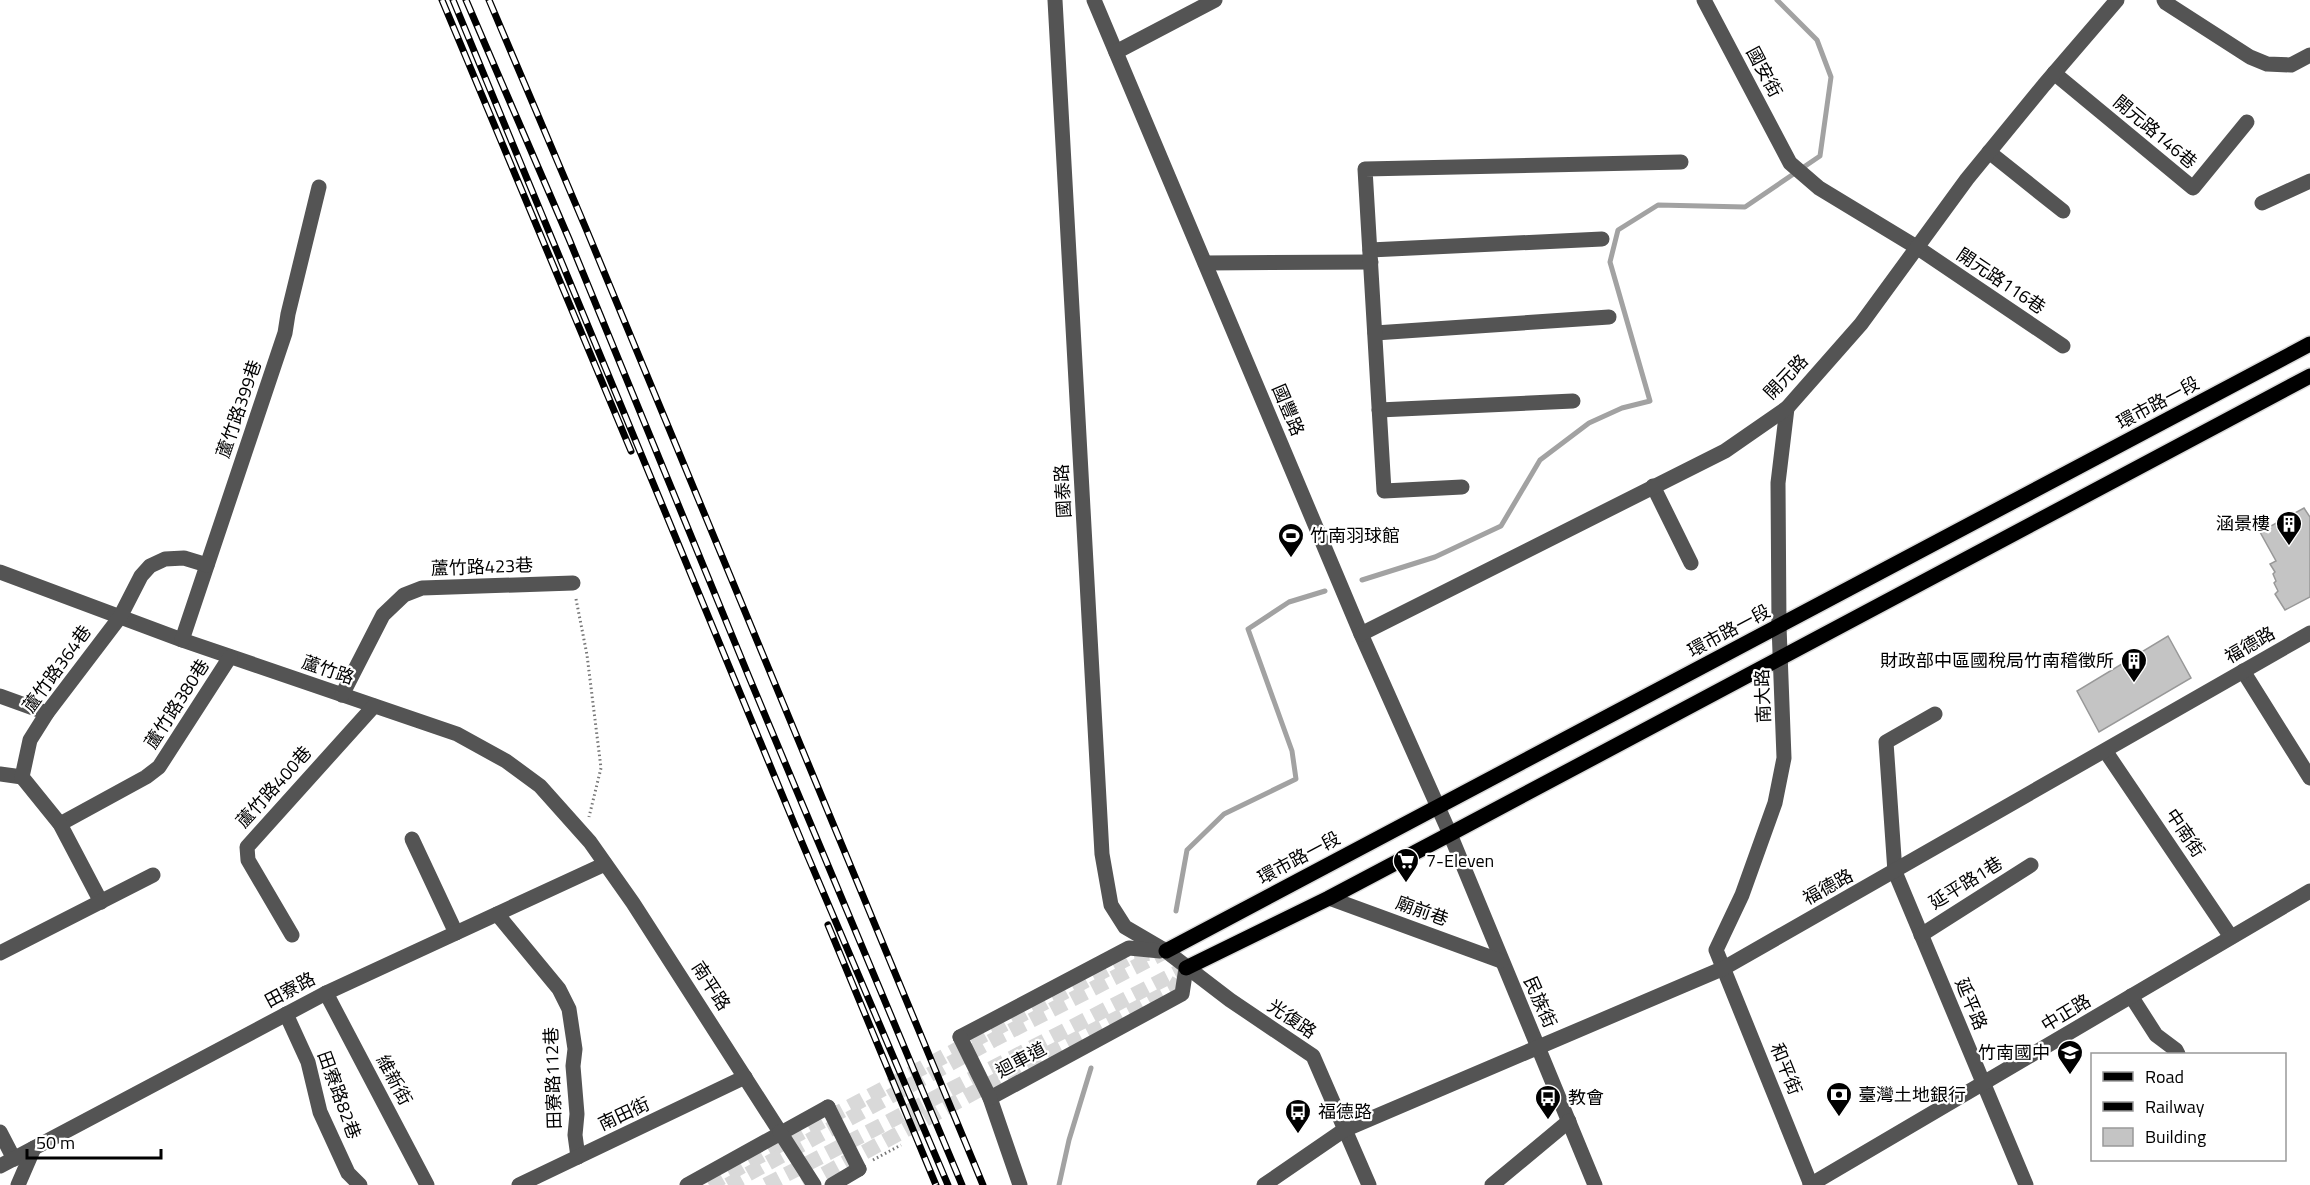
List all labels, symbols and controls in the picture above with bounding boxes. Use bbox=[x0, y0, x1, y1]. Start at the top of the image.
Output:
street label: 國安街 bbox=[1740, 42, 1789, 102]
street label: 開元路146巷 bbox=[2107, 88, 2203, 175]
street label: 開元路116巷 bbox=[1951, 241, 2051, 320]
street label: 開元路 bbox=[1757, 348, 1814, 405]
street label: 蘆竹路399巷 bbox=[209, 356, 268, 462]
street label: 環市路一段 bbox=[2112, 370, 2204, 436]
street label: 國豐路 bbox=[1265, 380, 1311, 440]
street label: 國泰路 bbox=[1048, 463, 1077, 519]
building icon: 涵景樓 bbox=[2274, 509, 2304, 547]
place label: 涵景樓 bbox=[2216, 510, 2270, 537]
sports icon: 竹南羽球館 bbox=[1276, 521, 1306, 559]
place label: 竹南羽球館 bbox=[1310, 522, 1400, 549]
street label: 蘆竹路423巷 bbox=[430, 551, 534, 582]
street label: 環市路一段 bbox=[1683, 598, 1775, 664]
street label: 蘆竹路364巷 bbox=[16, 619, 98, 718]
street label: 福德路 bbox=[2220, 619, 2280, 670]
building icon: 財政部中區國稅局竹南稽徵所 bbox=[2119, 646, 2149, 684]
place label: 財政部中區國稅局竹南稽徵所 bbox=[1880, 647, 2114, 674]
street label: 蘆竹路 bbox=[298, 648, 358, 691]
street label: 蘆竹路380巷 bbox=[137, 653, 216, 754]
street label: 南大路 bbox=[1748, 669, 1777, 723]
street label: 蘆竹路400巷 bbox=[229, 740, 318, 834]
street label: 中南街 bbox=[2159, 803, 2212, 863]
street label: 環市路一段 bbox=[1253, 825, 1345, 891]
supermarket icon: 7-Eleven bbox=[1391, 846, 1421, 884]
place label: 7-Eleven bbox=[1426, 847, 1494, 874]
street label: 延平路1巷 bbox=[1924, 849, 2008, 916]
street label: 福德路 bbox=[1798, 862, 1858, 911]
street label: 廟前巷 bbox=[1392, 889, 1452, 932]
street label: 南平路 bbox=[685, 956, 737, 1016]
street label: 田寮路 bbox=[260, 965, 320, 1014]
street label: 民族街 bbox=[1517, 972, 1564, 1032]
street label: 延平路 bbox=[1948, 974, 1994, 1034]
street label: 中正路 bbox=[2036, 987, 2096, 1038]
street label: 光復路 bbox=[1262, 992, 1322, 1045]
street label: 田寮路112巷 bbox=[537, 1026, 568, 1130]
street label: 迴車道 bbox=[991, 1035, 1051, 1084]
school or university icon: 竹南國中 bbox=[2055, 1038, 2085, 1076]
street label: 和平街 bbox=[1764, 1039, 1809, 1099]
place label: 竹南國中 bbox=[1978, 1039, 2050, 1066]
street label: 田寮路82巷 bbox=[311, 1047, 368, 1143]
street label: 維新街 bbox=[370, 1050, 419, 1110]
legend bbox=[2091, 1053, 2286, 1161]
text: Road bbox=[2145, 1063, 2184, 1090]
bank icon: 臺灣土地銀行 bbox=[1824, 1080, 1854, 1118]
place label: 臺灣土地銀行 bbox=[1858, 1081, 1966, 1108]
bus stop icon: 教會 bbox=[1533, 1083, 1563, 1121]
place label: 教會 bbox=[1568, 1084, 1604, 1111]
street label: 南田街 bbox=[594, 1090, 654, 1137]
text: Railway bbox=[2145, 1093, 2205, 1120]
bus stop icon: 福德路 bbox=[1283, 1097, 1313, 1135]
place label: 福德路 bbox=[1318, 1098, 1372, 1125]
scale bar bbox=[27, 1122, 160, 1160]
text: Building bbox=[2145, 1123, 2206, 1150]
text: 50 m bbox=[36, 1129, 75, 1156]

